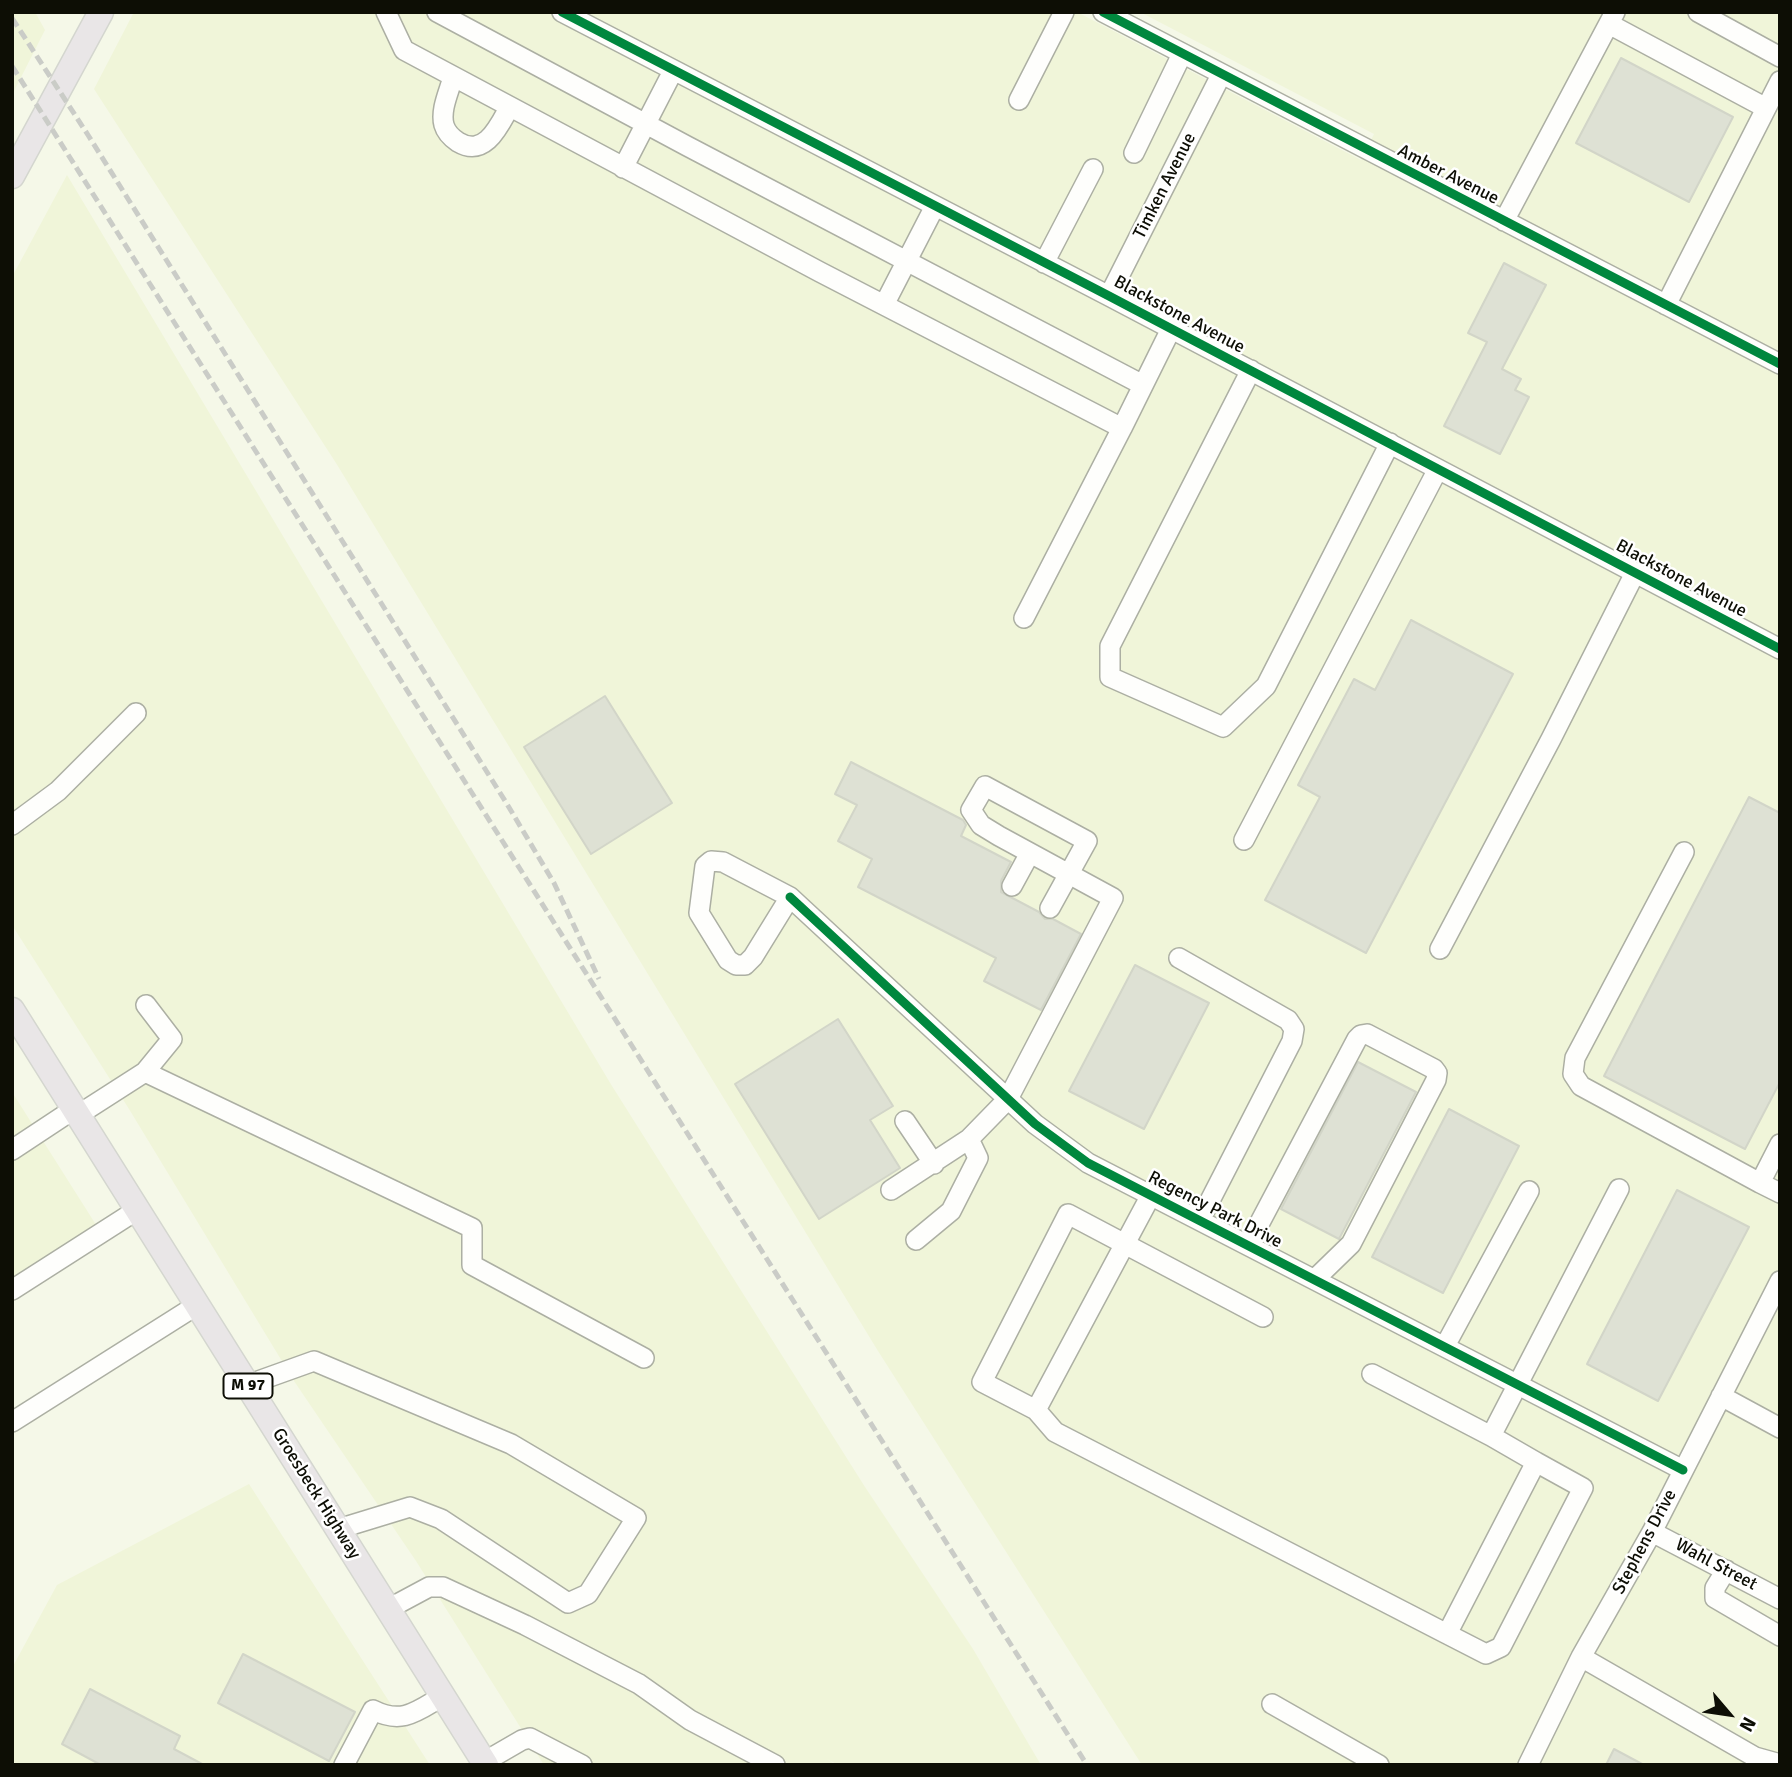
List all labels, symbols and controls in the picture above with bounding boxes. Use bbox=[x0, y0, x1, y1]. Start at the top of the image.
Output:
street label: Timken Avenue bbox=[1129, 129, 1201, 243]
street label: Amber Avenue bbox=[1394, 140, 1502, 210]
street label: Blackstone Avenue bbox=[1110, 271, 1248, 359]
street label: Blackstone Avenue bbox=[1612, 535, 1750, 623]
street label: Regency Park Drive bbox=[1144, 1167, 1286, 1253]
road number: M 97 bbox=[224, 1374, 272, 1398]
street label: Groesbeck Highway bbox=[267, 1425, 365, 1563]
street label: Stephens Drive bbox=[1608, 1486, 1682, 1598]
street label: Wahl Street bbox=[1671, 1534, 1761, 1596]
north arrow bbox=[1694, 1679, 1764, 1749]
text: N bbox=[1734, 1713, 1761, 1736]

